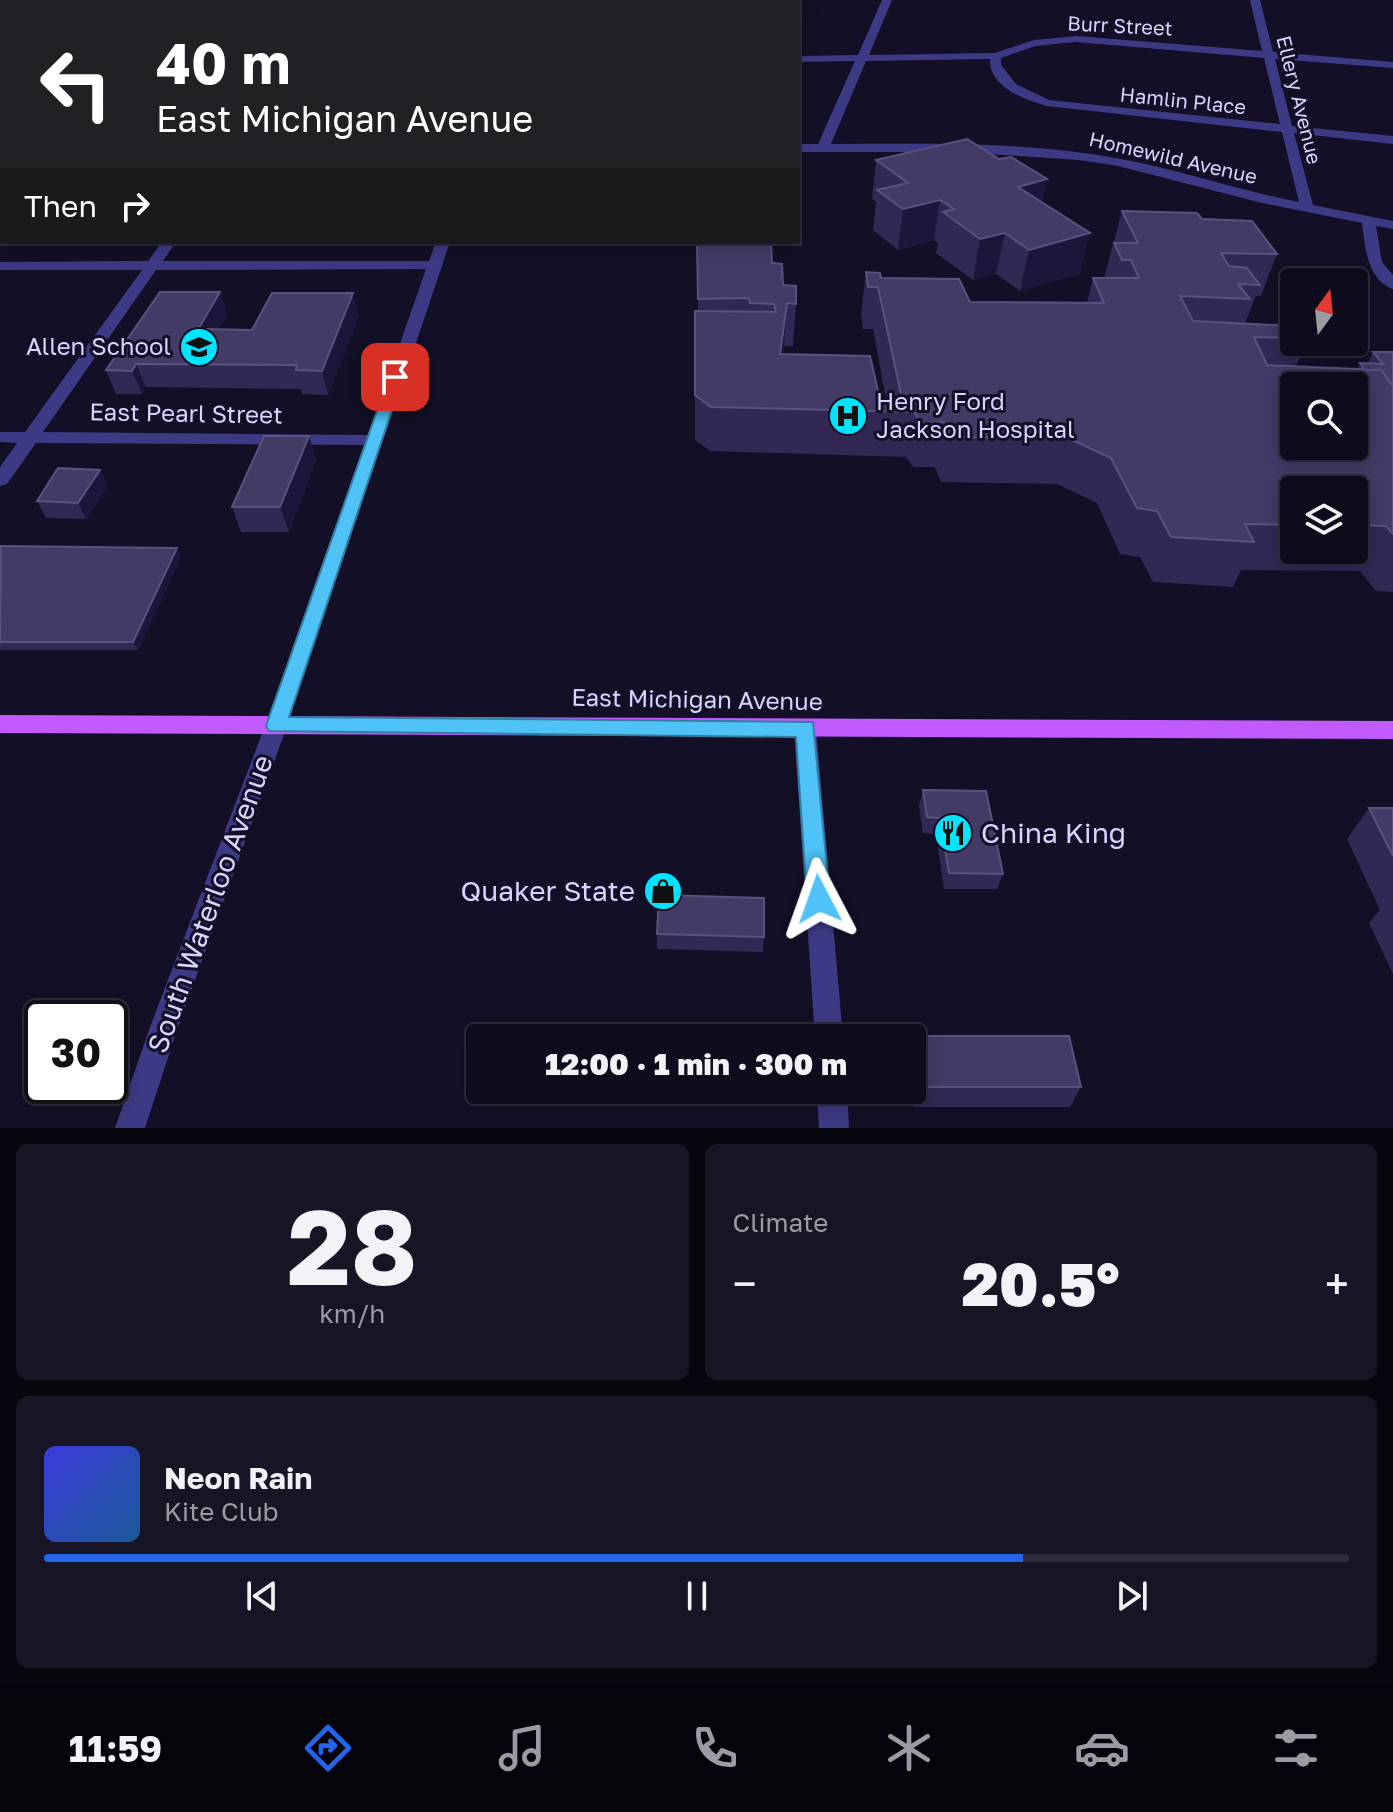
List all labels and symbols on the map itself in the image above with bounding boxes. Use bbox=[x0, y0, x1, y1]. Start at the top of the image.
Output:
street label: Burr Street bbox=[1067, 10, 1173, 40]
street label: Ellery Avenue bbox=[1272, 33, 1328, 167]
street label: Hamlin Place bbox=[1119, 81, 1247, 119]
street label: Homewild Avenue bbox=[1087, 126, 1260, 188]
north arrow bbox=[1280, 268, 1368, 356]
school or university icon: Allen School bbox=[178, 326, 220, 368]
place label: Allen School bbox=[26, 331, 171, 360]
pin bbox=[361, 343, 429, 411]
place label: Henry Ford Jackson Hospital bbox=[876, 386, 1075, 443]
hospital icon: Henry Ford Jackson Hospital bbox=[827, 395, 869, 437]
street label: East Pearl Street bbox=[89, 396, 283, 429]
street label: East Michigan Avenue bbox=[571, 682, 823, 715]
street label: South Waterloo Avenue bbox=[140, 750, 279, 1057]
restaurant icon: China King bbox=[932, 812, 974, 854]
place label: China King bbox=[981, 816, 1126, 849]
position arrow bbox=[777, 857, 861, 941]
shop icon: Quaker State bbox=[642, 870, 684, 912]
place label: Quaker State bbox=[461, 874, 635, 907]
speed limit sign: 30 bbox=[24, 1000, 128, 1104]

